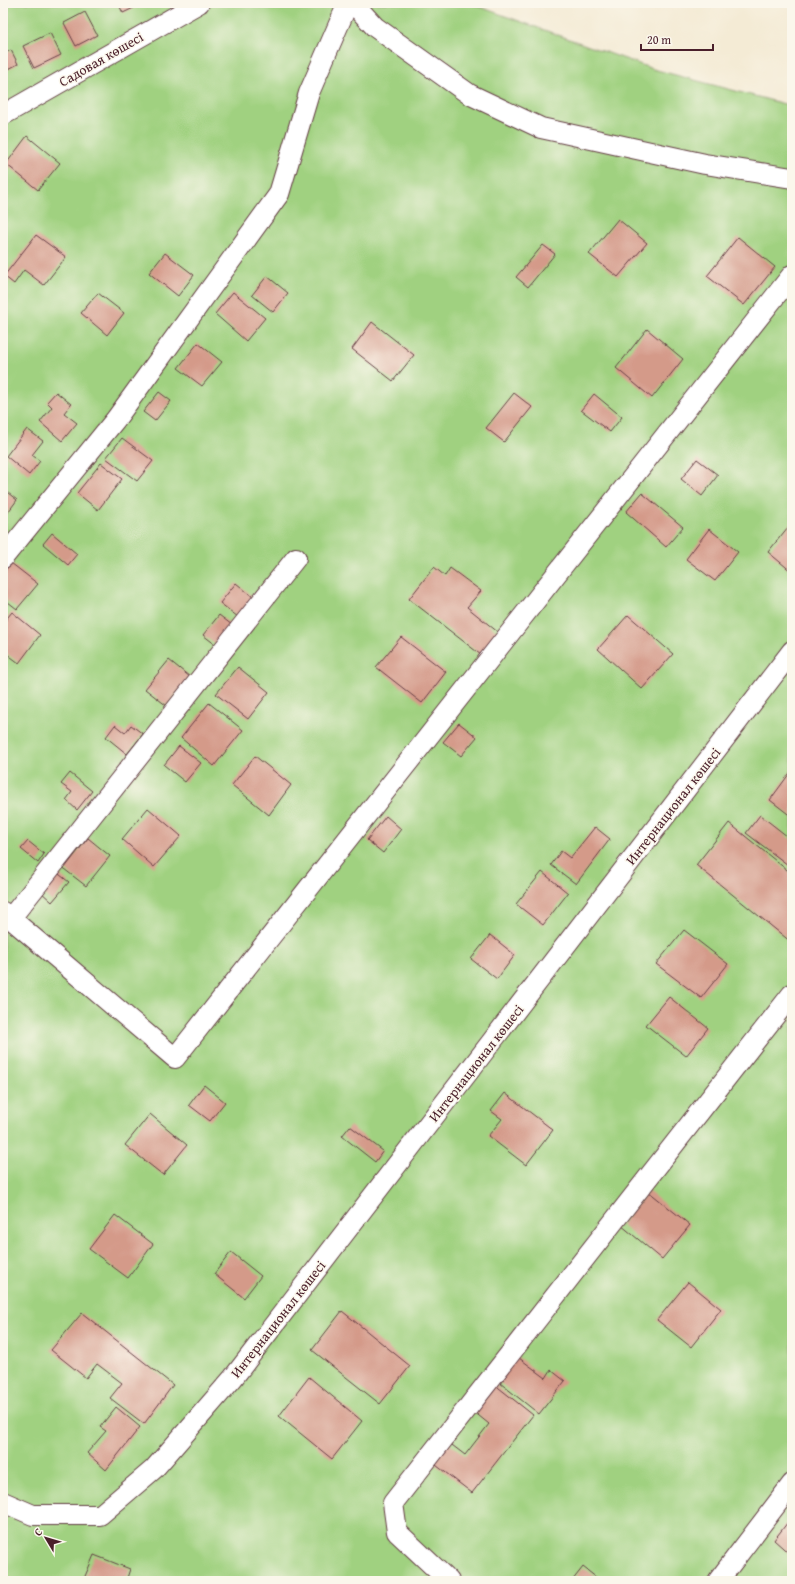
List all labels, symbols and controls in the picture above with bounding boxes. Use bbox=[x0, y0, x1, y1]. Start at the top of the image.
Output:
scale bar bbox=[641, 26, 713, 52]
street label: Садовая көшесі bbox=[55, 27, 147, 91]
text: 20 m bbox=[647, 31, 671, 48]
street label: Интернационал көшесі bbox=[621, 743, 725, 869]
street label: Интернационал көшесі bbox=[424, 1000, 528, 1126]
street label: Интернационал көшесі bbox=[226, 1256, 330, 1382]
north arrow bbox=[26, 1518, 66, 1558]
text: С bbox=[30, 1524, 46, 1539]

